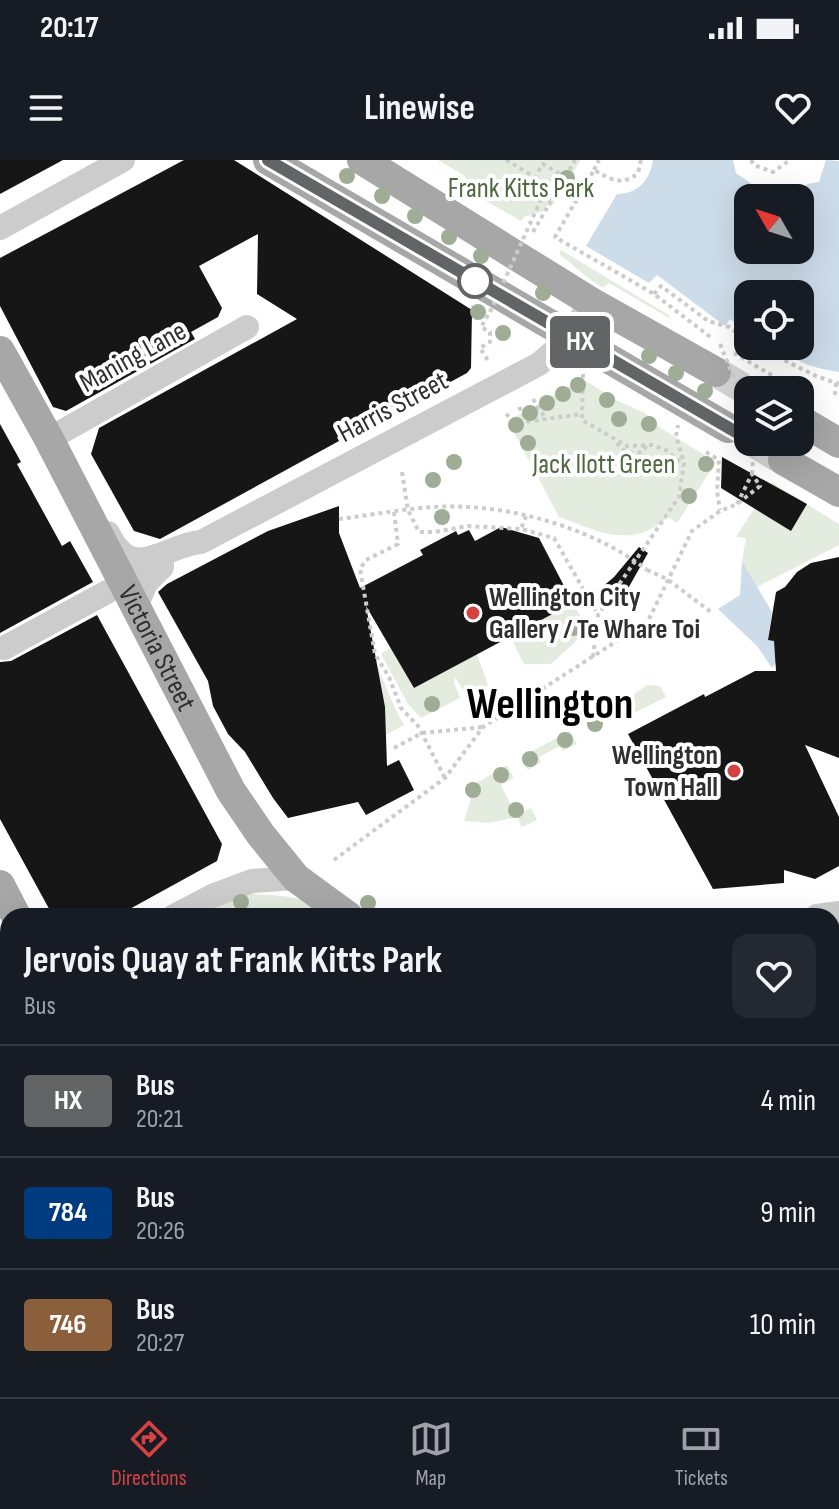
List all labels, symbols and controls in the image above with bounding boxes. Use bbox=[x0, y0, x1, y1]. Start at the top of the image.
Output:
text: 20:17 bbox=[40, 10, 98, 46]
icon: menu bbox=[24, 86, 68, 130]
icon: heart bbox=[771, 86, 815, 130]
text: Linewise bbox=[364, 87, 475, 130]
park label: Frank Kitts Park bbox=[448, 172, 594, 205]
north arrow bbox=[734, 184, 814, 264]
map controls bbox=[734, 184, 814, 456]
unlabelled marker bbox=[458, 264, 492, 298]
button: locate bbox=[734, 280, 814, 360]
street label: Maning Lane bbox=[74, 314, 192, 400]
line badge: HX bbox=[544, 316, 616, 368]
text: HX bbox=[566, 325, 594, 358]
street label: Harris Street bbox=[332, 364, 454, 450]
button: layers bbox=[734, 376, 814, 456]
park label: Jack Ilott Green bbox=[532, 448, 675, 481]
street label: Victoria Street bbox=[111, 580, 203, 716]
place label: Wellington City Gallery / Te Whare Toi bbox=[489, 581, 700, 646]
marker: Wellington City Gallery / Te Whare Toi bbox=[464, 604, 482, 622]
district label: Wellington bbox=[467, 678, 633, 731]
place label: Wellington Town Hall bbox=[612, 739, 718, 804]
marker: Wellington Town Hall bbox=[725, 762, 743, 780]
button: heart bbox=[732, 934, 816, 1018]
text: Jervois Quay at Frank Kitts Park bbox=[24, 938, 442, 983]
text: Bus bbox=[24, 991, 56, 1022]
text: Bus bbox=[136, 1068, 175, 1104]
text: 4 min bbox=[761, 1083, 816, 1119]
text: HX bbox=[54, 1084, 82, 1117]
text: 20:21 bbox=[136, 1104, 183, 1135]
text: Bus bbox=[136, 1180, 175, 1216]
text: 9 min bbox=[760, 1195, 816, 1231]
text: 784 bbox=[49, 1196, 87, 1229]
text: 20:26 bbox=[136, 1216, 185, 1247]
text: Bus bbox=[136, 1292, 175, 1328]
text: 10 min bbox=[750, 1307, 816, 1343]
text: 746 bbox=[50, 1308, 86, 1341]
text: 20:27 bbox=[136, 1328, 184, 1359]
tab: Directions bbox=[111, 1417, 187, 1492]
tab: Map bbox=[409, 1417, 453, 1492]
tab: Tickets bbox=[675, 1417, 728, 1492]

